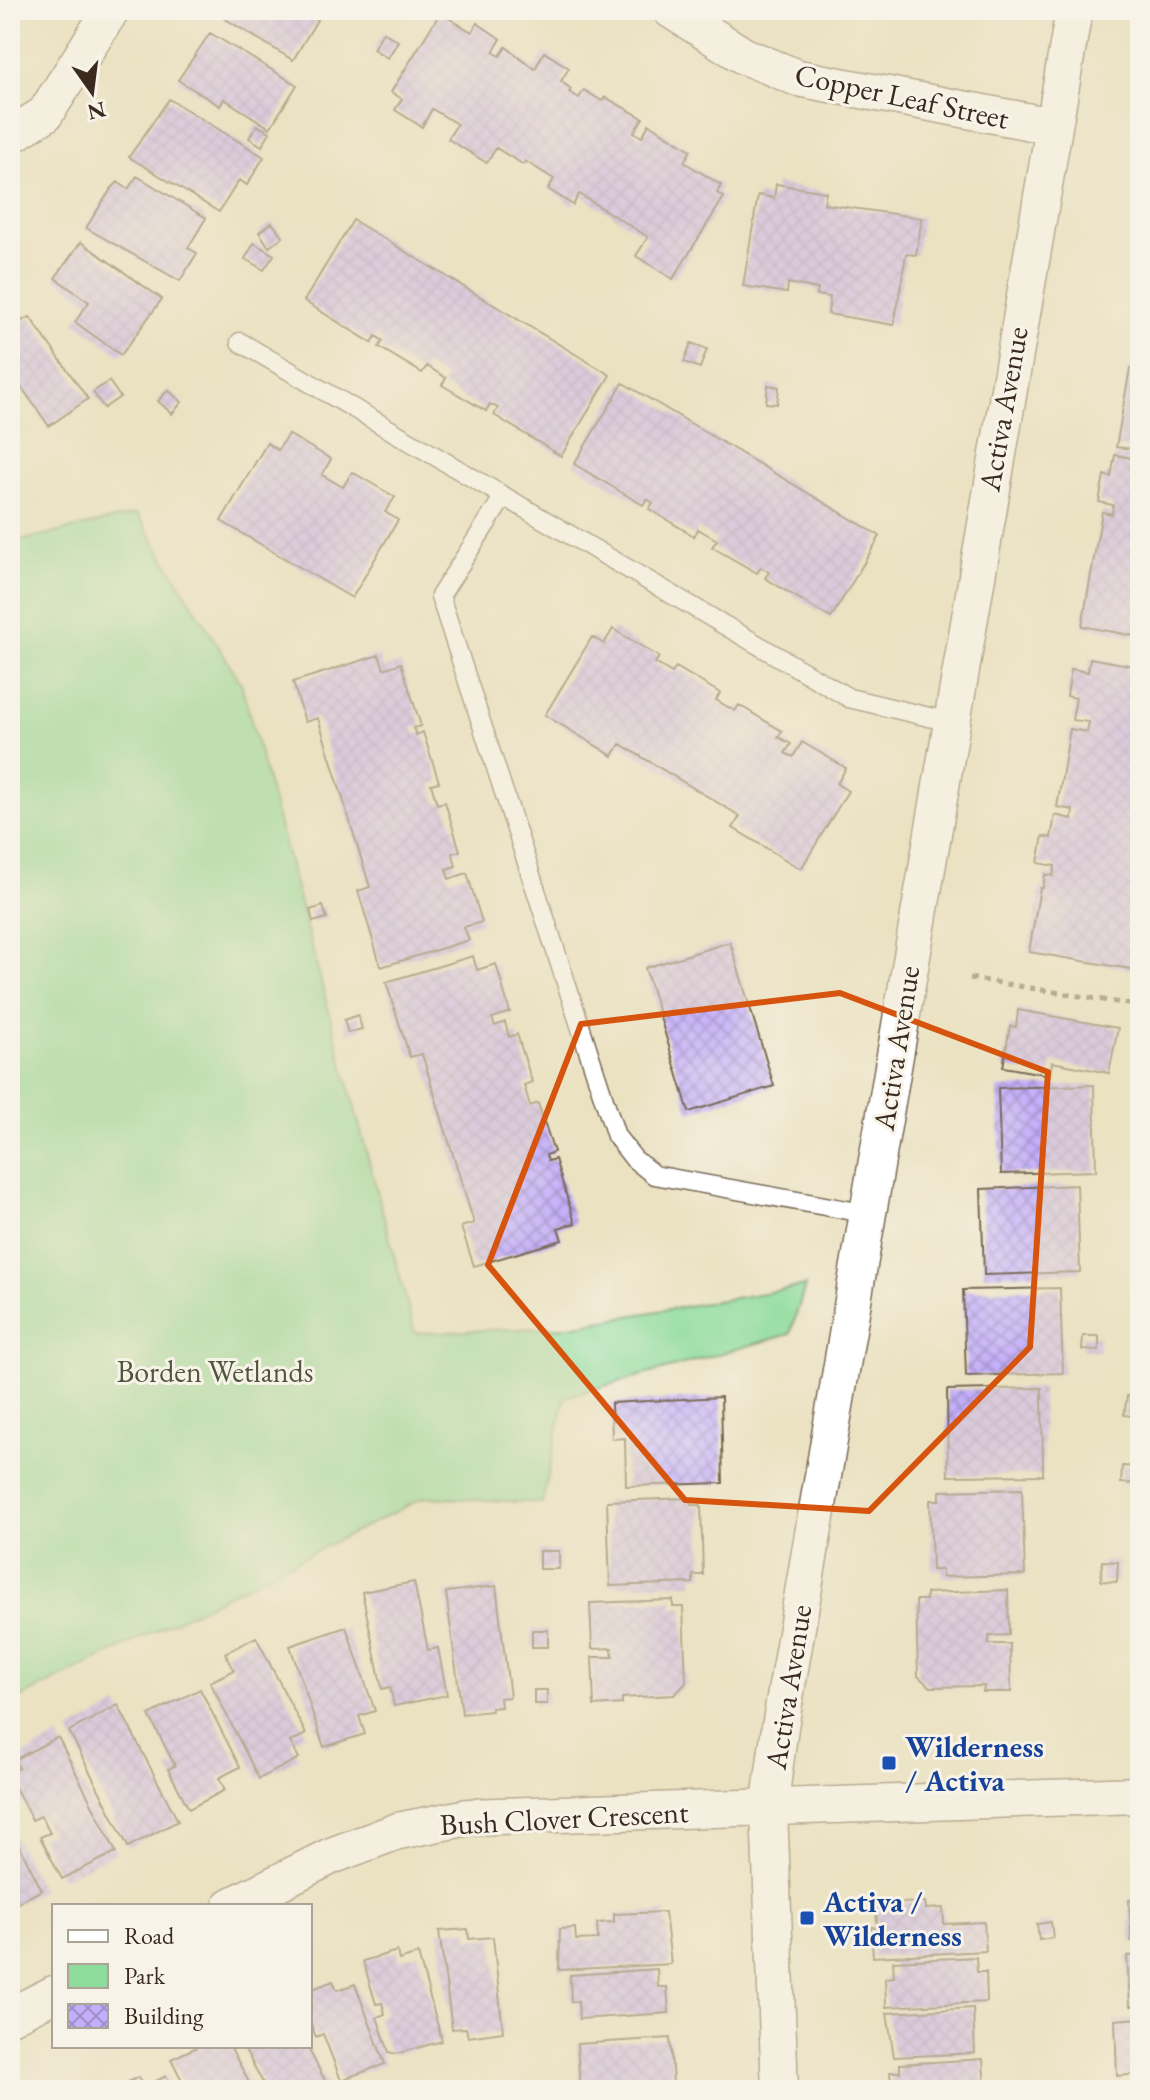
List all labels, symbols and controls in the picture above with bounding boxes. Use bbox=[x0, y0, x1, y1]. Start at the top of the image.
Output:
north arrow bbox=[52, 52, 132, 132]
street label: Copper Leaf Street bbox=[791, 54, 1013, 138]
text: N bbox=[84, 95, 109, 127]
street label: Activa Avenue bbox=[969, 324, 1037, 495]
street label: Activa Avenue bbox=[864, 963, 928, 1134]
park label: Borden Wetlands bbox=[117, 1352, 313, 1391]
street label: Activa Avenue bbox=[756, 1602, 820, 1773]
place label: Wilderness / Activa bbox=[905, 1727, 1044, 1800]
marker: Wilderness / Activa bbox=[880, 1754, 898, 1772]
street label: Bush Clover Crescent bbox=[439, 1792, 690, 1844]
place label: Activa / Wilderness bbox=[822, 1882, 962, 1955]
legend bbox=[52, 1904, 312, 2048]
marker: Activa / Wilderness bbox=[798, 1909, 816, 1927]
text: Road bbox=[124, 1920, 175, 1951]
text: Park bbox=[124, 1960, 166, 1991]
text: Building bbox=[124, 2000, 204, 2031]

